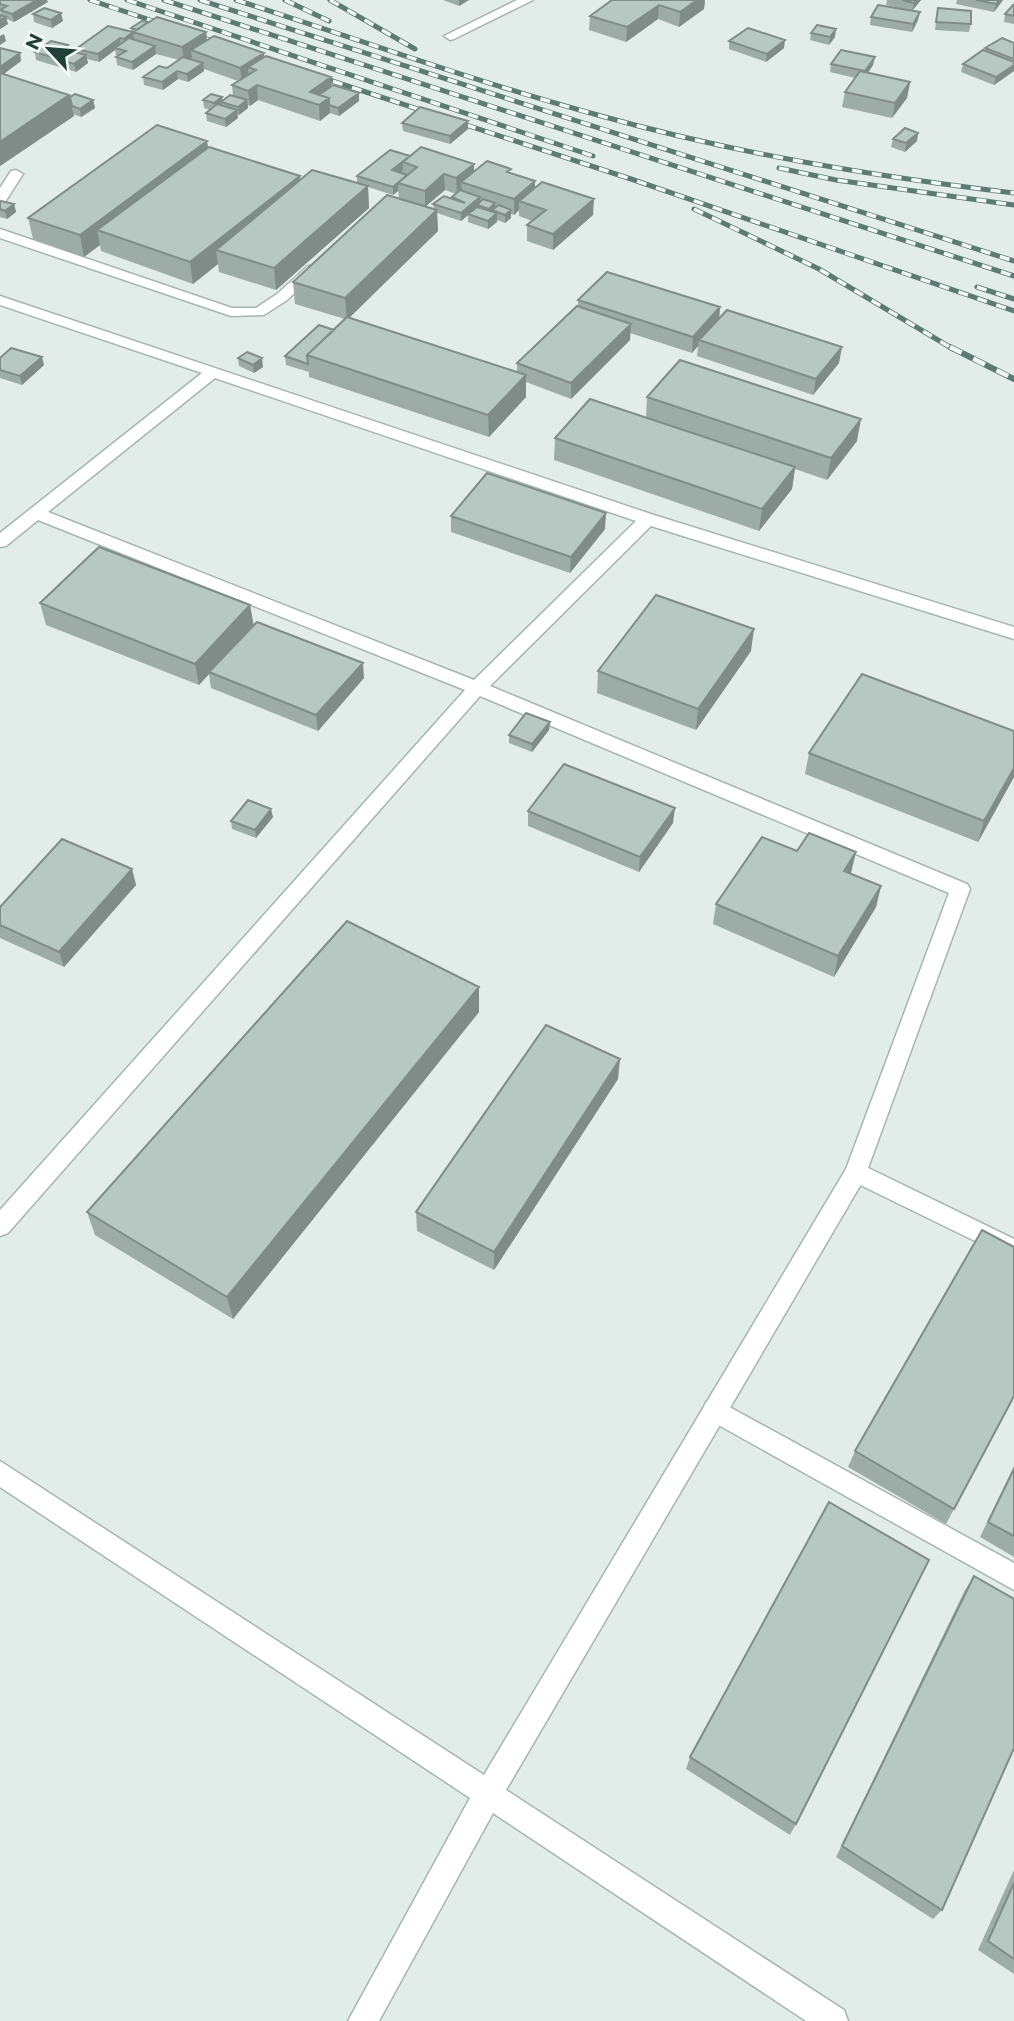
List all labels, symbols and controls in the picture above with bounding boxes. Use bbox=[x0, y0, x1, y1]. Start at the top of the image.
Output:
north arrow bbox=[14, 14, 84, 84]
text: N bbox=[20, 30, 48, 54]

